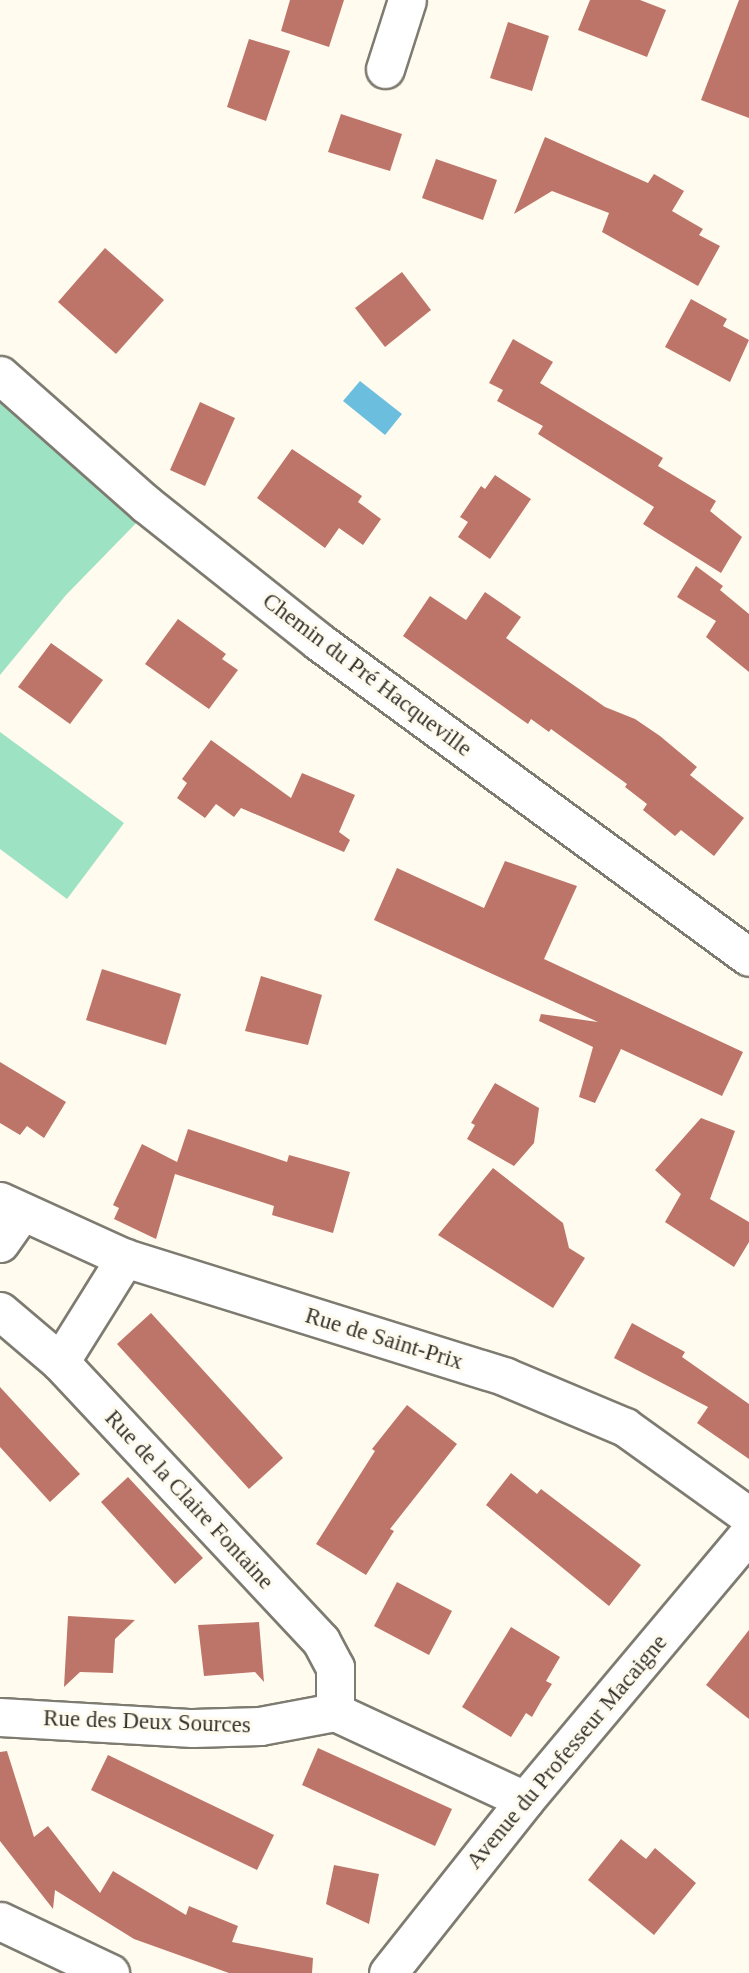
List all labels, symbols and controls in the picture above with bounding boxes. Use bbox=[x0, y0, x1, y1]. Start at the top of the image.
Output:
street label: Chemin du Pré Hacqueville bbox=[257, 587, 477, 763]
street label: Rue de Saint-Prix bbox=[302, 1302, 466, 1376]
street label: Rue de la Claire Fontaine bbox=[99, 1405, 279, 1595]
street label: Avenue du Professeur Macaigne bbox=[461, 1629, 673, 1875]
street label: Rue des Deux Sources bbox=[43, 1705, 251, 1739]

